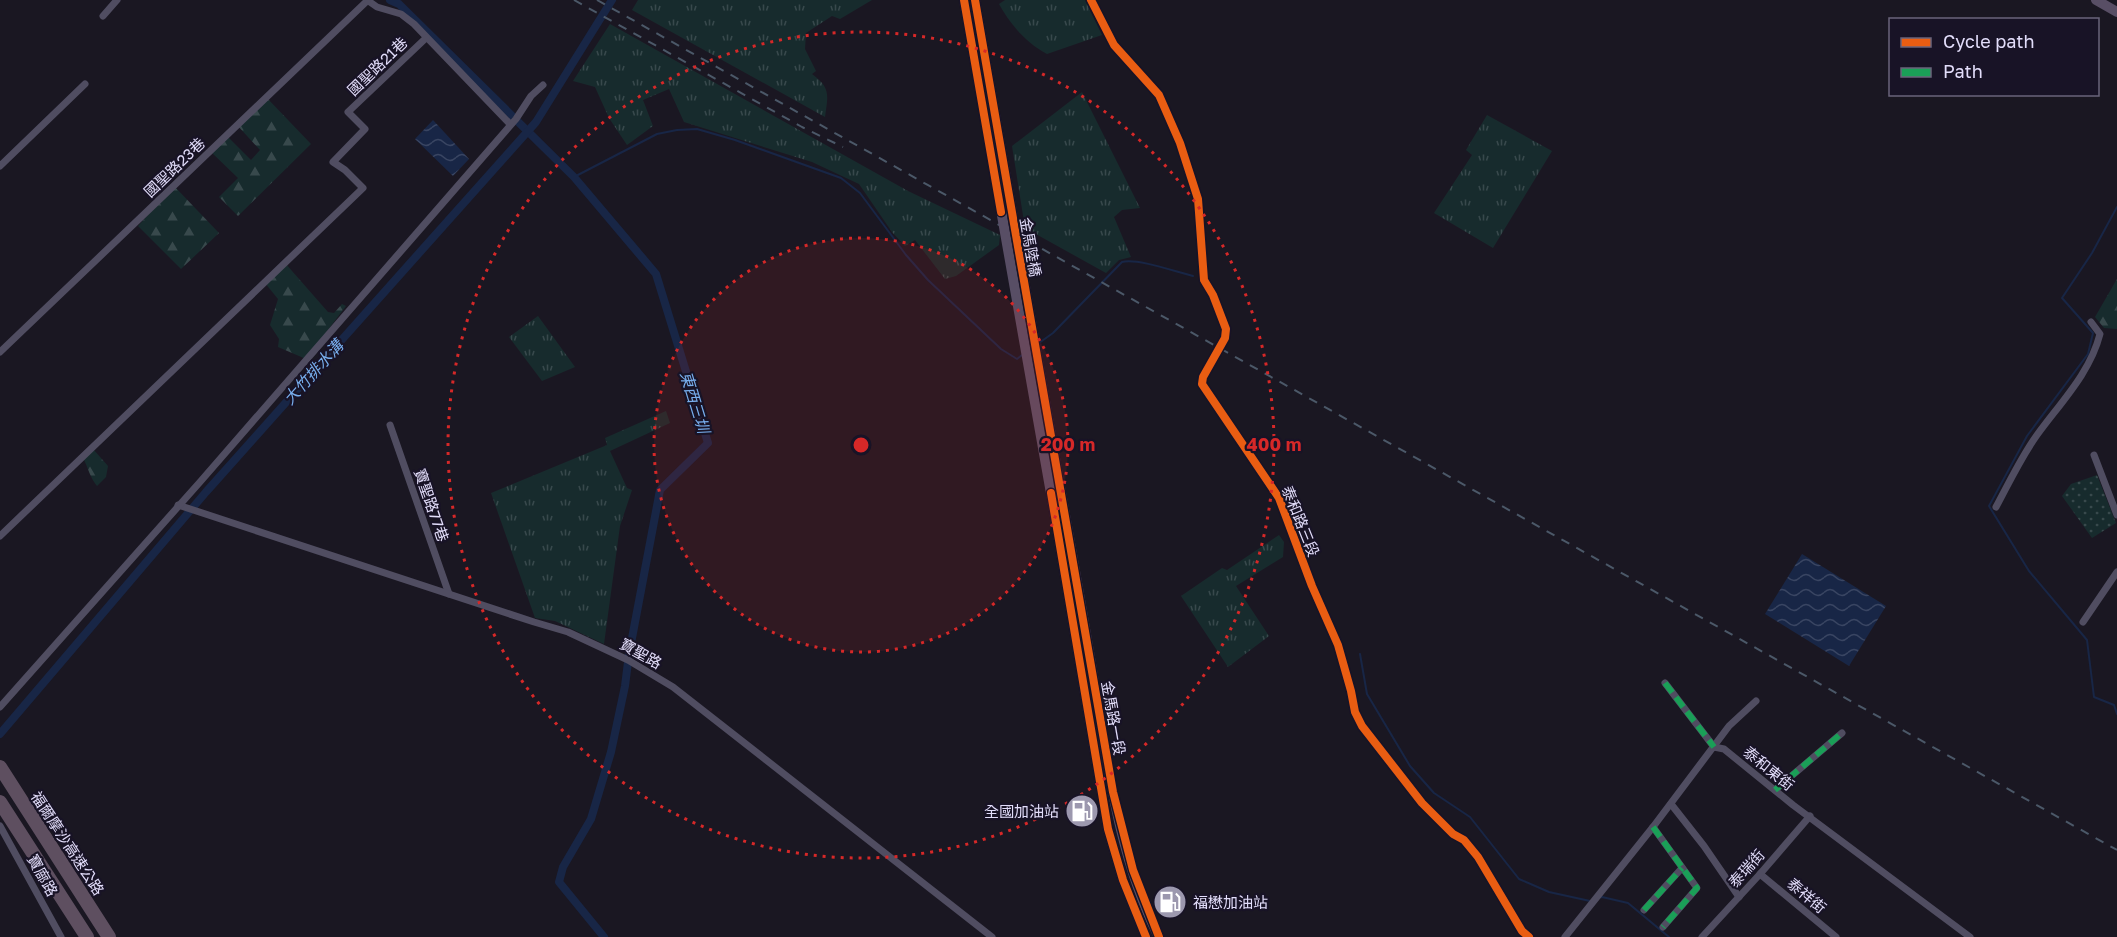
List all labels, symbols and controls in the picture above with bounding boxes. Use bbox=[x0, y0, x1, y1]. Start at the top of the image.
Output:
legend bbox=[1889, 18, 2099, 96]
text: Cycle path bbox=[1943, 30, 2035, 52]
street label: 國聖路21巷 bbox=[343, 33, 411, 99]
text: Path bbox=[1943, 60, 1983, 82]
street label: 國聖路23巷 bbox=[140, 134, 208, 200]
street label: 金馬陸橋 bbox=[1017, 216, 1045, 278]
water label: 大竹排水溝 bbox=[279, 334, 349, 408]
water label: 東西三圳 bbox=[676, 368, 715, 437]
text: 200 m bbox=[1041, 433, 1095, 455]
text: 400 m bbox=[1247, 433, 1301, 455]
centre of rings bbox=[851, 435, 871, 455]
street label: 寶聖路77巷 bbox=[411, 466, 453, 544]
street label: 泰和路三段 bbox=[1279, 483, 1323, 559]
street label: 寶聖路 bbox=[617, 634, 665, 672]
street label: 金馬路一段 bbox=[1099, 679, 1129, 757]
street label: 泰和東街 bbox=[1740, 742, 1798, 794]
street label: 福爾摩沙高速公路 bbox=[28, 788, 108, 898]
fuel station icon: 全國加油站 bbox=[1064, 793, 1100, 829]
place label: 全國加油站 bbox=[984, 802, 1059, 820]
street label: 泰瑞街 bbox=[1724, 845, 1768, 891]
street label: 寶廍路 bbox=[24, 851, 62, 899]
street label: 泰祥街 bbox=[1784, 874, 1830, 916]
fuel station icon: 福懋加油站 bbox=[1152, 884, 1188, 920]
place label: 福懋加油站 bbox=[1193, 893, 1268, 911]

